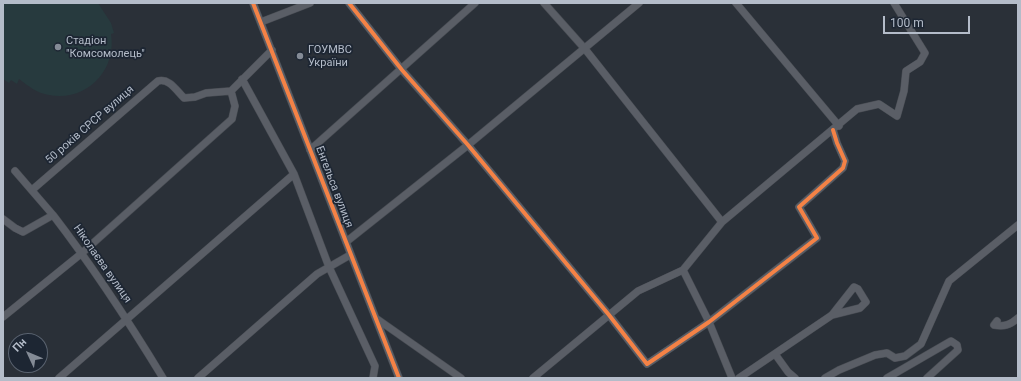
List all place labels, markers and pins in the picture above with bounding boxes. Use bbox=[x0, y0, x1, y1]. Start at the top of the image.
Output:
place label: Стадіон "Комсомолець" bbox=[66, 34, 145, 60]
marker: Стадіон "Комсомолець" bbox=[53, 42, 63, 52]
place label: ГОУМВС України bbox=[308, 43, 352, 69]
marker: ГОУМВС України bbox=[295, 51, 305, 61]

